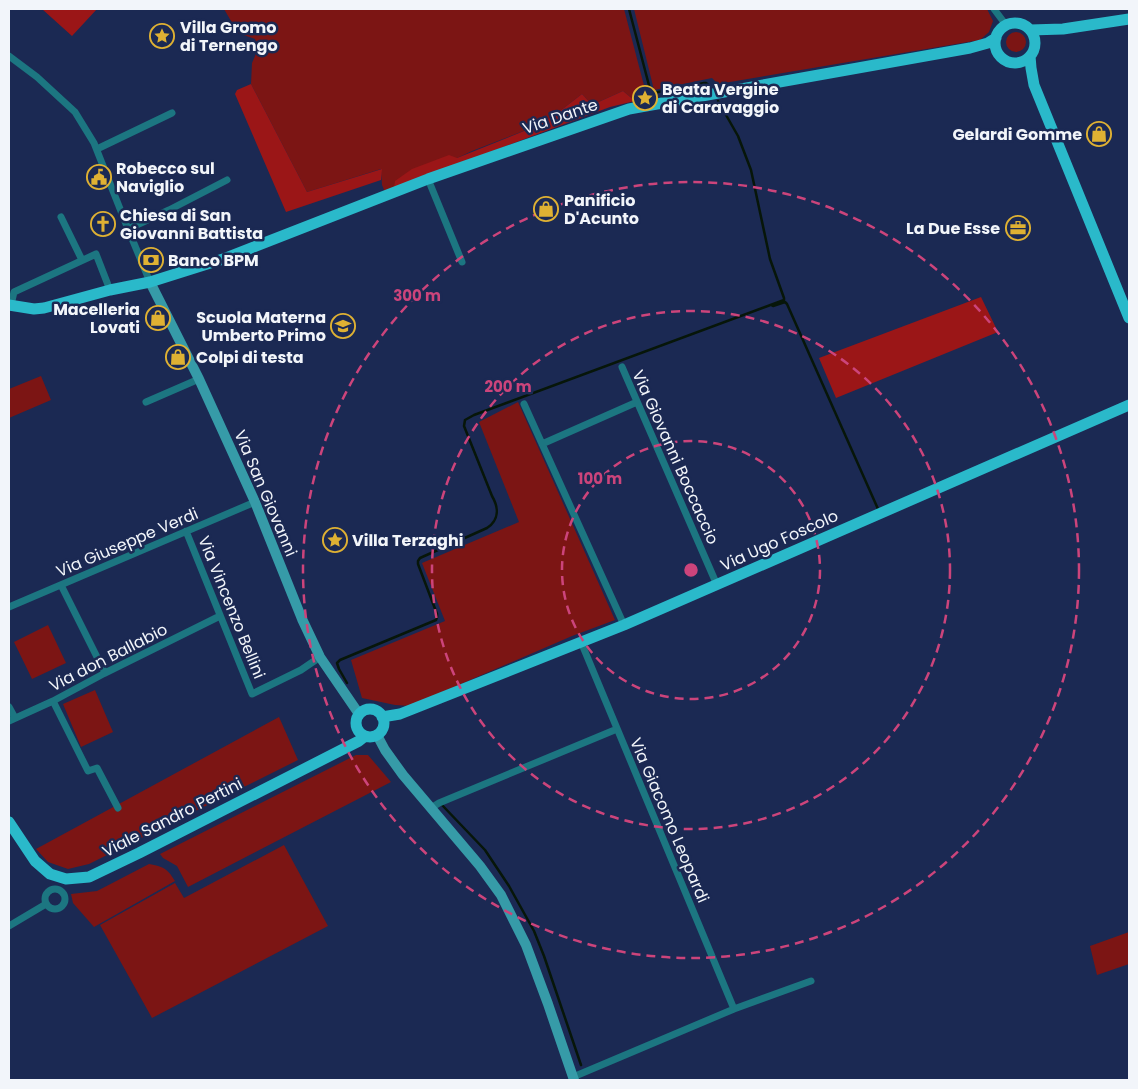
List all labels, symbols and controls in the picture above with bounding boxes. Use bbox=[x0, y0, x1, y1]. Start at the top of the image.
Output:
place label: Villa Gromo di Ternengo bbox=[180, 16, 278, 57]
place icon: Villa Gromo di Ternengo bbox=[149, 23, 175, 49]
place label: Beata Vergine di Caravaggio bbox=[662, 78, 779, 119]
place icon: Beata Vergine di Caravaggio bbox=[632, 85, 658, 111]
street label: Via Dante bbox=[520, 93, 601, 140]
shop icon: Gelardi Gomme bbox=[1086, 121, 1112, 147]
place label: Gelardi Gomme bbox=[952, 123, 1082, 146]
place label: Robecco sul Naviglio bbox=[116, 157, 215, 198]
public building icon: Robecco sul Naviglio bbox=[86, 164, 112, 190]
place label: Panificio D'Acunto bbox=[564, 189, 639, 230]
shop icon: Panificio D'Acunto bbox=[533, 196, 559, 222]
place label: Chiesa di San Giovanni Battista bbox=[120, 204, 263, 245]
church icon: Chiesa di San Giovanni Battista bbox=[90, 211, 116, 237]
office icon: La Due Esse bbox=[1005, 215, 1031, 241]
place label: La Due Esse bbox=[906, 217, 1000, 240]
bank icon: Banco BPM bbox=[138, 247, 164, 273]
place label: Banco BPM bbox=[168, 249, 259, 272]
text: 300 m bbox=[393, 285, 441, 306]
place label: Macelleria Lovati bbox=[53, 298, 140, 339]
shop icon: Macelleria Lovati bbox=[145, 305, 171, 331]
place label: Scuola Materna Umberto Primo bbox=[196, 306, 326, 347]
school or university icon: Scuola Materna Umberto Primo bbox=[330, 313, 356, 339]
shop icon: Colpi di testa bbox=[165, 344, 191, 370]
place label: Colpi di testa bbox=[196, 346, 304, 369]
street label: Via Giovanni Boccaccio bbox=[627, 366, 724, 548]
text: 200 m bbox=[484, 376, 532, 397]
street label: Via San Giovanni bbox=[229, 426, 303, 560]
text: 100 m bbox=[578, 468, 622, 489]
street label: Via Giuseppe Verdi bbox=[53, 502, 202, 583]
street label: Via Ugo Foscolo bbox=[717, 504, 842, 577]
place icon: Villa Terzaghi bbox=[322, 527, 348, 553]
place label: Villa Terzaghi bbox=[352, 529, 463, 552]
street label: Via Vincenzo Bellini bbox=[192, 532, 271, 682]
centre of rings bbox=[682, 561, 700, 579]
street label: Via don Ballabio bbox=[45, 618, 171, 697]
street label: Via Giacomo Leopardi bbox=[624, 734, 715, 906]
street label: Viale Sandro Pertini bbox=[98, 772, 246, 863]

